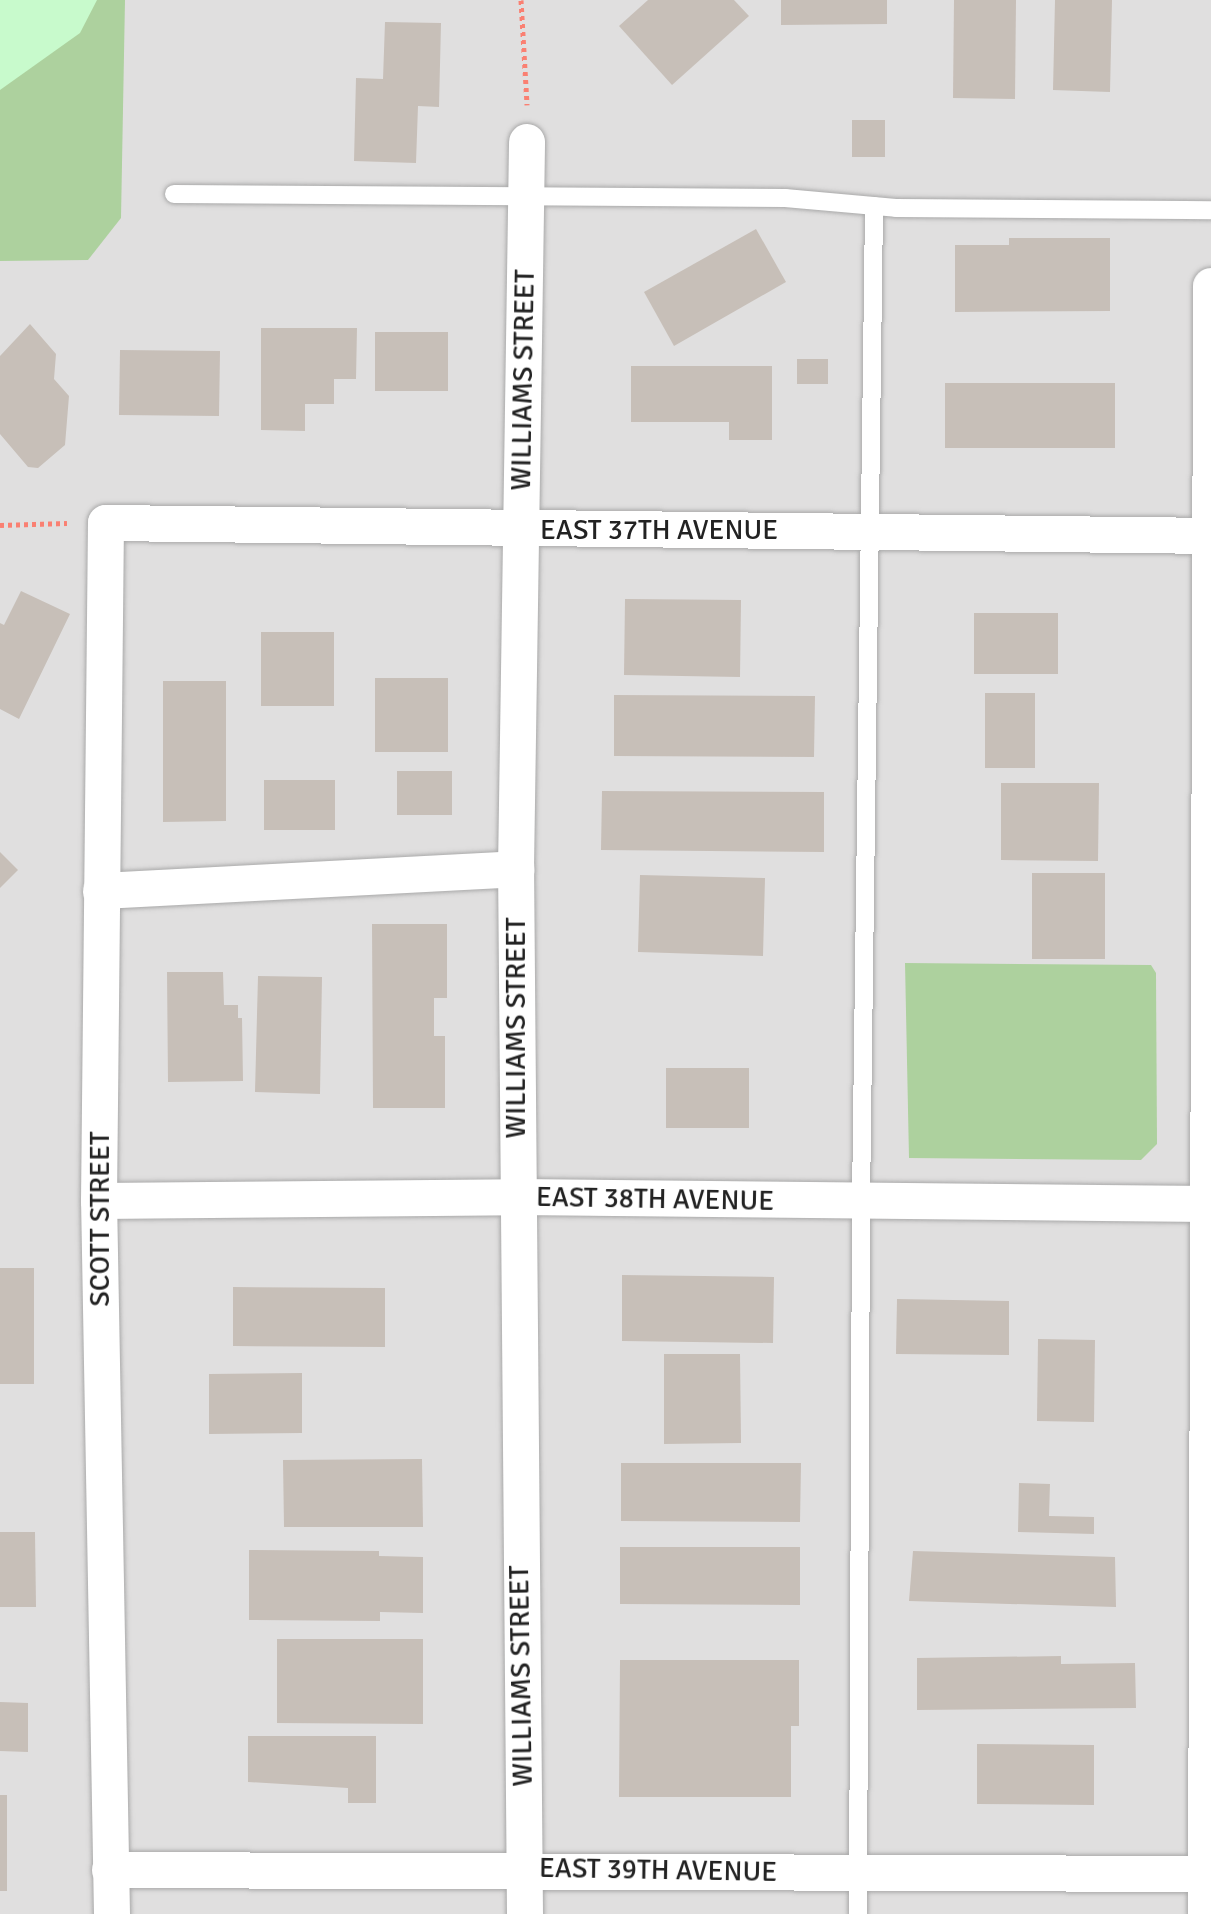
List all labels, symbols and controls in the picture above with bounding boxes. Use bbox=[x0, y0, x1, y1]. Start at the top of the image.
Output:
street label: WILLIAMS STREET bbox=[504, 269, 542, 491]
street label: EAST 37TH AVENUE bbox=[540, 513, 778, 547]
street label: WILLIAMS STREET bbox=[499, 917, 533, 1139]
street label: SCOTT STREET bbox=[83, 1131, 117, 1307]
street label: EAST 38TH AVENUE bbox=[536, 1180, 774, 1218]
street label: WILLIAMS STREET bbox=[502, 1565, 540, 1787]
street label: EAST 39TH AVENUE bbox=[539, 1851, 777, 1889]

